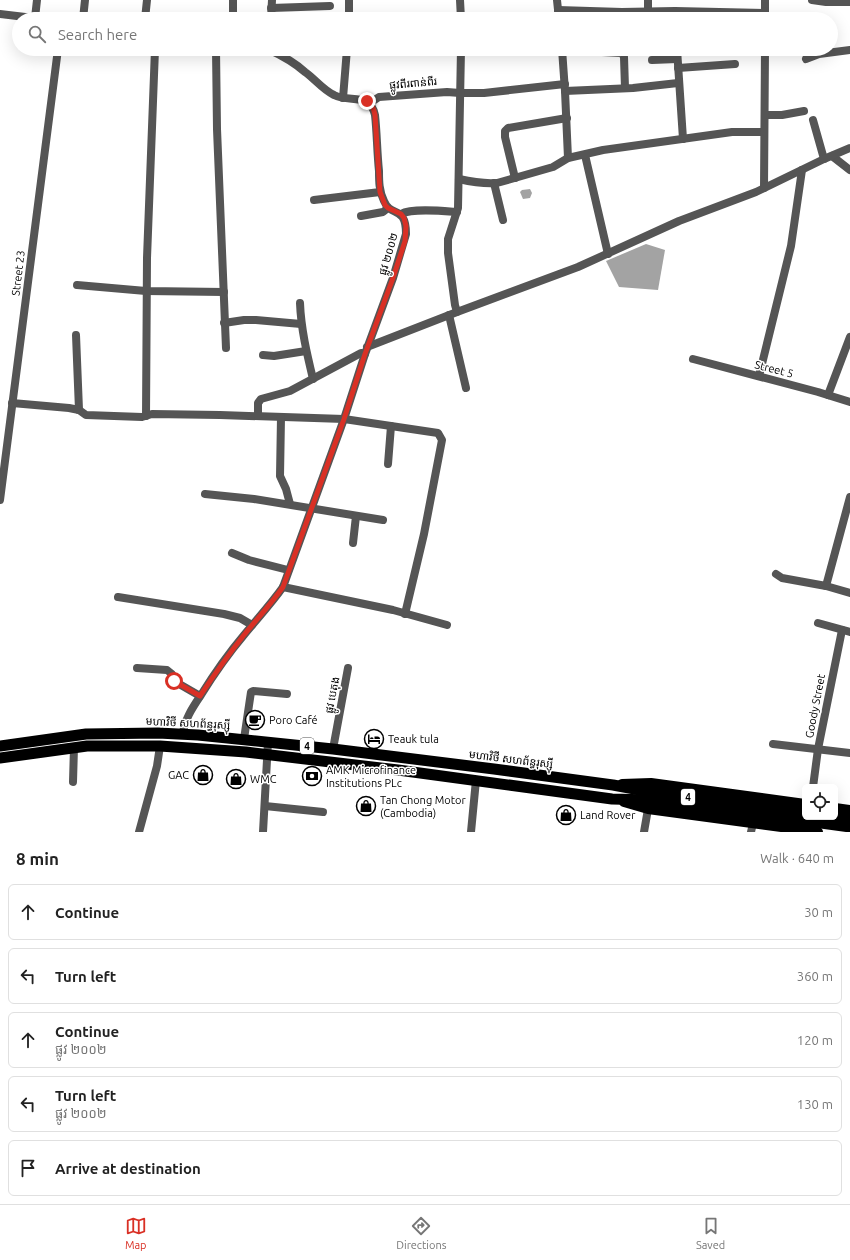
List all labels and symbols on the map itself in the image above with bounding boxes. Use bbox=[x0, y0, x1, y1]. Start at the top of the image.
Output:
street label: ផ្លូវពីរពាន់ពីរ bbox=[389, 74, 438, 95]
route end bbox=[358, 92, 376, 110]
street label: ផ្លូវ ២០០២ bbox=[376, 231, 404, 278]
street label: Street 23 bbox=[9, 250, 27, 296]
street label: Street 5 bbox=[753, 358, 795, 380]
route start bbox=[165, 672, 183, 690]
street label: Goody Street bbox=[803, 672, 827, 739]
street label: ផ្លូវ បេតុង bbox=[323, 676, 346, 715]
cafe icon: Poro Café bbox=[244, 709, 266, 731]
street label: មហាវិថី សហព័ន្ធរុស្ស៊ី bbox=[145, 713, 231, 735]
place label: Poro Café bbox=[269, 714, 318, 726]
hotel icon: Teauk tula bbox=[363, 728, 385, 750]
place label: Teauk tula bbox=[388, 733, 439, 745]
road number: 4 bbox=[300, 738, 314, 754]
street label: មហាវិថី សហព័ន្ធរុស្ស៊ី bbox=[468, 747, 554, 774]
shop icon: GAC bbox=[192, 764, 214, 786]
place label: AMK Microfinance Institutions PLc bbox=[326, 764, 416, 789]
bank icon: AMK Microfinance Institutions PLc bbox=[301, 765, 323, 787]
shop icon: WMC bbox=[225, 768, 247, 790]
place label: GAC bbox=[168, 769, 189, 781]
place label: WMC bbox=[250, 773, 277, 785]
road number: 4 bbox=[681, 789, 695, 805]
place label: Tan Chong Motor (Cambodia) bbox=[380, 794, 466, 820]
shop icon: Tan Chong Motor (Cambodia) bbox=[355, 795, 377, 817]
shop icon: Land Rover bbox=[555, 804, 577, 826]
place label: Land Rover bbox=[580, 809, 636, 821]

